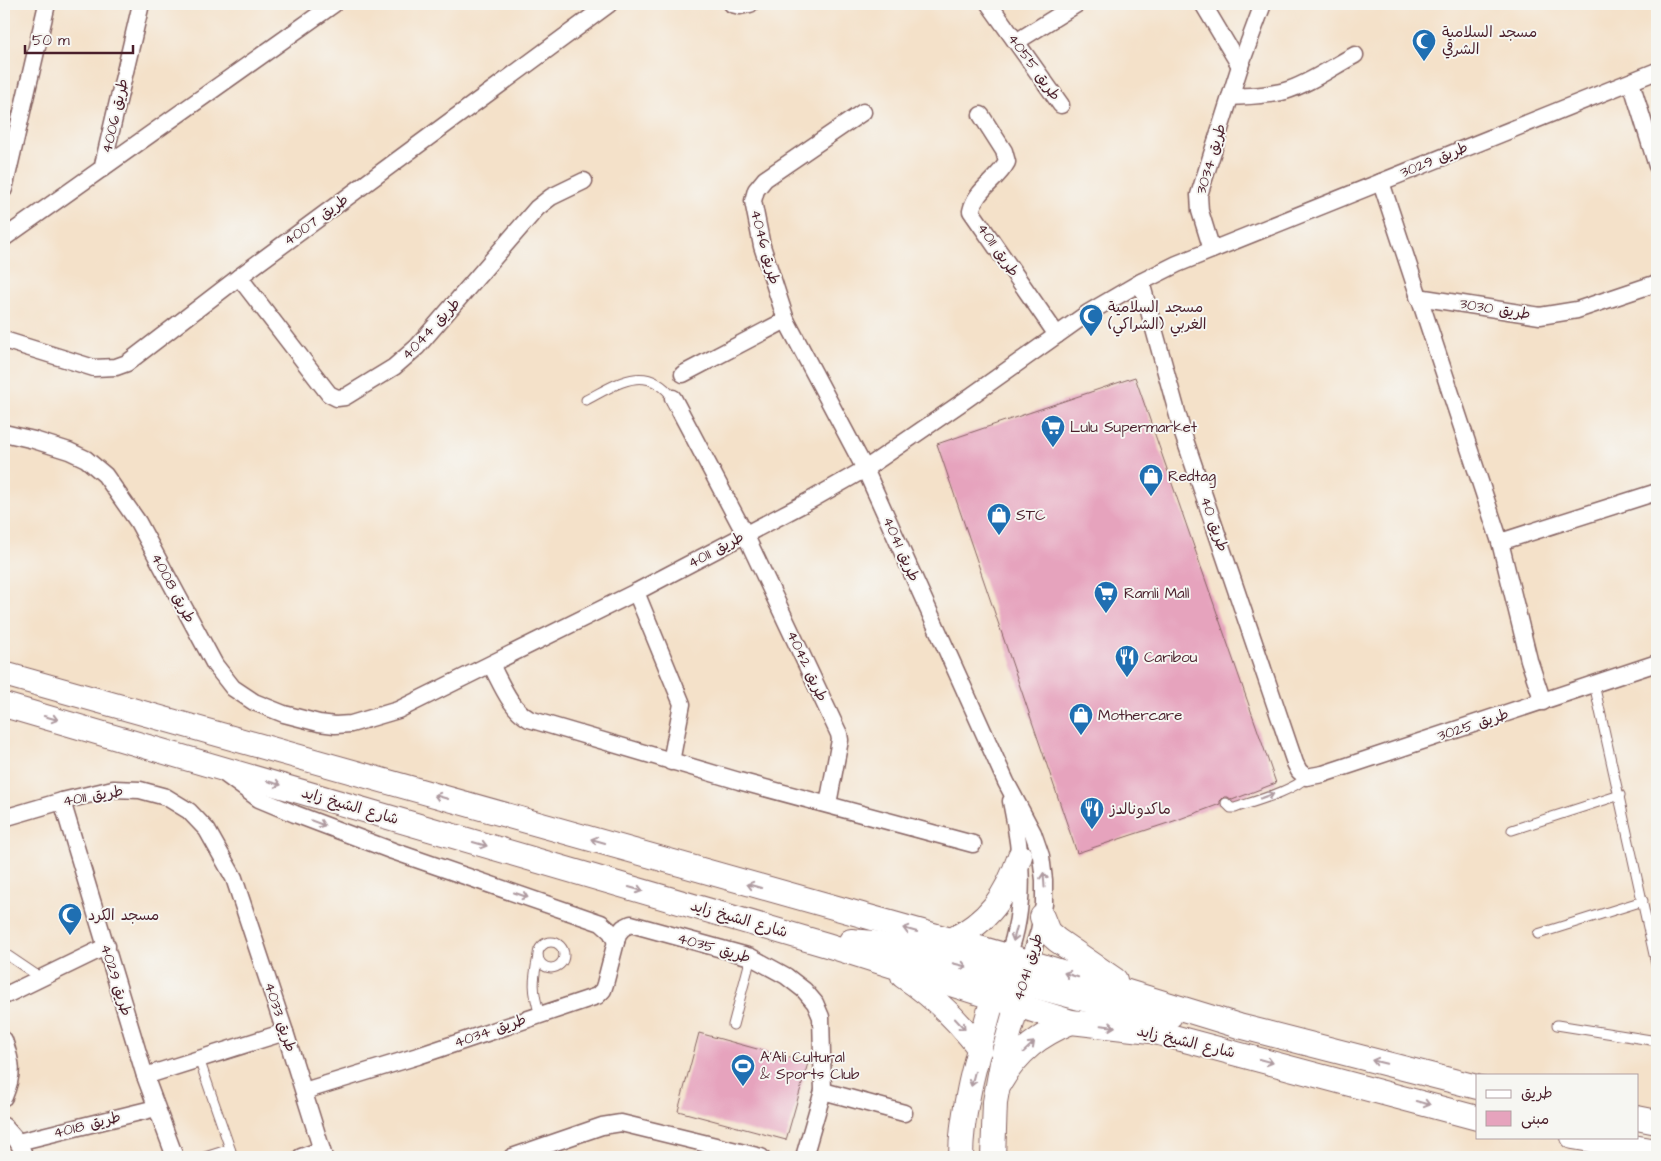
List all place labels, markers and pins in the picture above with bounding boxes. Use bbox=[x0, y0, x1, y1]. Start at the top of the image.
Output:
place label: مسجد السلامية الشرقي bbox=[1442, 22, 1537, 60]
mosque icon: مسجد السلامية الشرقي bbox=[1411, 28, 1437, 62]
place label: مسجد السلامية الغربي (الشراكي) bbox=[1108, 297, 1207, 337]
mosque icon: مسجد السلامية الغربي (الشراكي) bbox=[1078, 303, 1104, 337]
supermarket icon: Lulu Supermarket bbox=[1040, 414, 1066, 448]
place label: Lulu Supermarket bbox=[1070, 417, 1197, 438]
shop icon: Redtag bbox=[1138, 463, 1164, 497]
place label: Redtag bbox=[1168, 466, 1216, 488]
shop icon: STC bbox=[986, 502, 1012, 536]
place label: STC bbox=[1016, 505, 1046, 526]
supermarket icon: Ramli Mall bbox=[1093, 580, 1119, 614]
place label: Ramli Mall bbox=[1124, 583, 1189, 604]
restaurant icon: Caribou bbox=[1114, 644, 1140, 678]
place label: Caribou bbox=[1144, 647, 1198, 668]
shop icon: Mothercare bbox=[1068, 702, 1094, 736]
place label: Mothercare bbox=[1098, 705, 1182, 726]
restaurant icon: ماكدونالدز bbox=[1079, 796, 1105, 830]
place label: ماكدونالدز bbox=[1109, 799, 1171, 820]
mosque icon: مسجد الكرد bbox=[57, 902, 83, 936]
place label: مسجد الكرد bbox=[88, 905, 159, 926]
place label: A'Ali Cultural & Sports Club bbox=[760, 1047, 860, 1085]
sports icon: A'Ali Cultural & Sports Club bbox=[730, 1053, 756, 1087]

